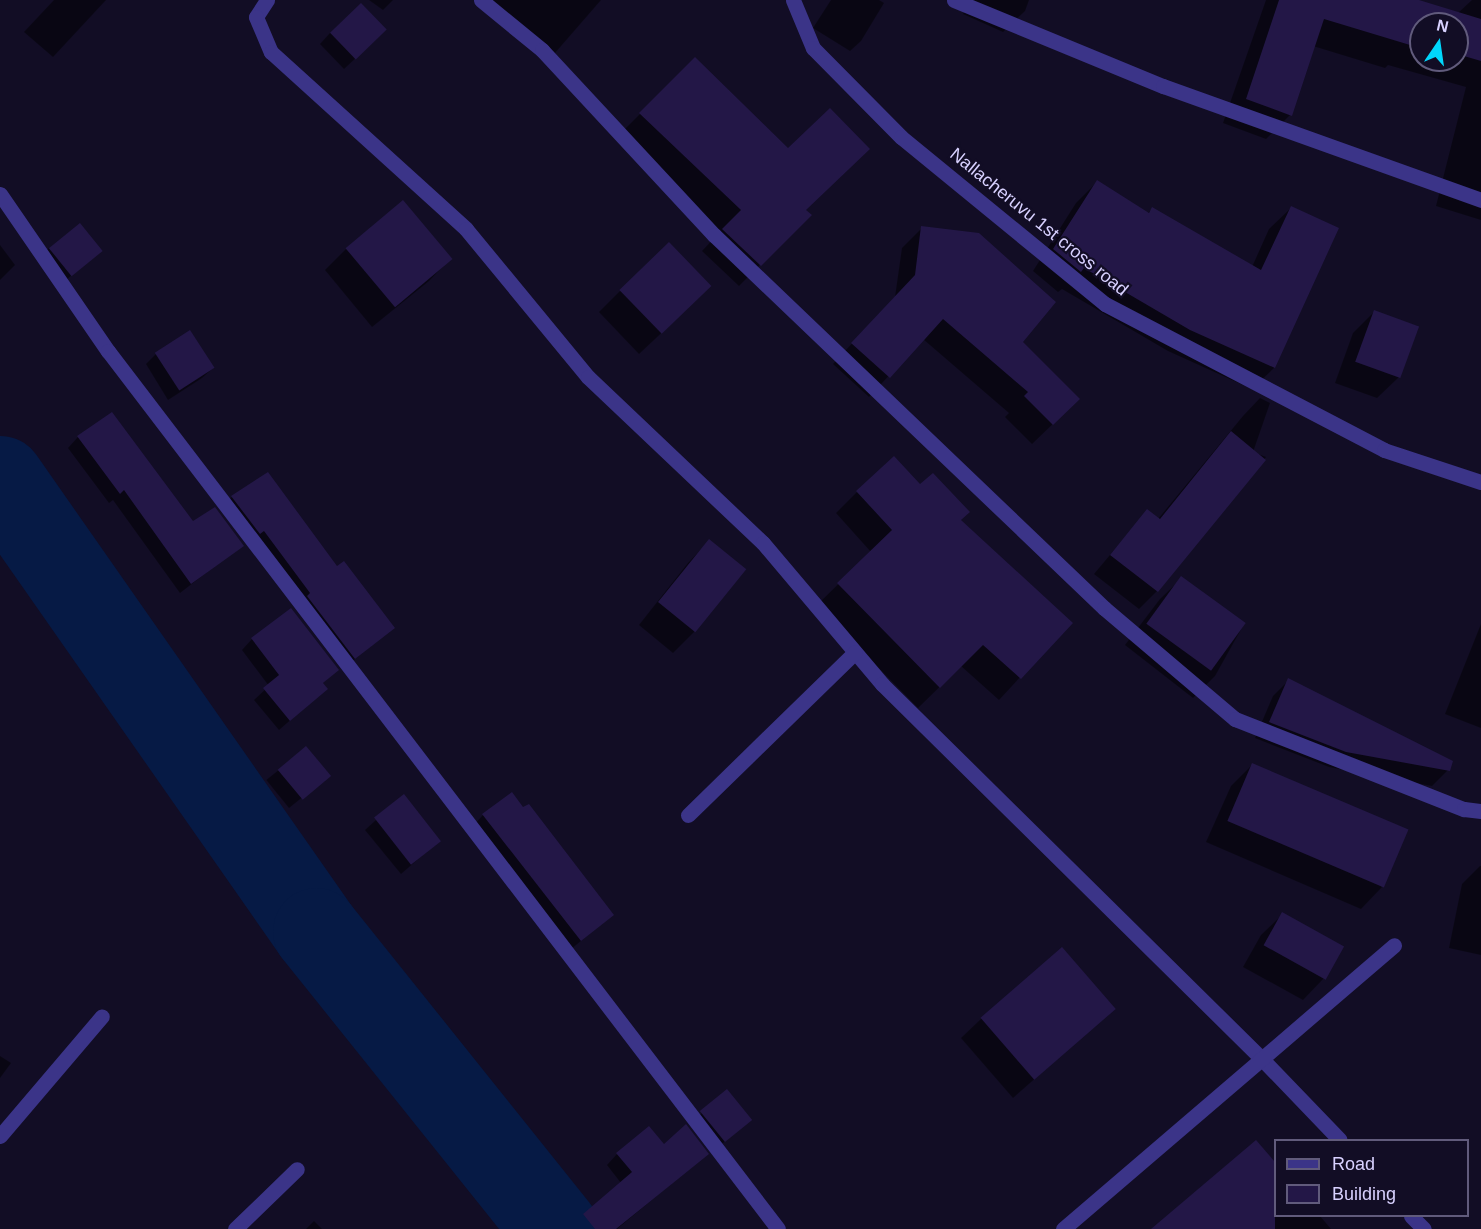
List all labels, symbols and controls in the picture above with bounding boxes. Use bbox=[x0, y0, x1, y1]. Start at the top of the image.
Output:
north arrow bbox=[1409, 12, 1469, 72]
text: N bbox=[1435, 16, 1450, 36]
street label: Nallacheruvu 1st cross road bbox=[946, 143, 1132, 301]
legend bbox=[1274, 1139, 1469, 1217]
text: Road bbox=[1332, 1154, 1375, 1174]
text: Building bbox=[1332, 1184, 1396, 1204]

